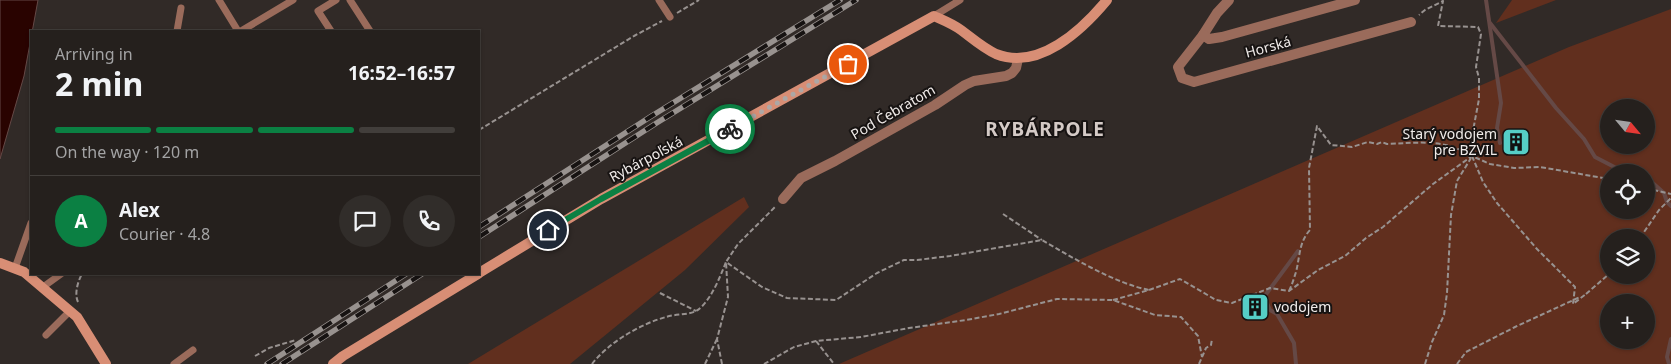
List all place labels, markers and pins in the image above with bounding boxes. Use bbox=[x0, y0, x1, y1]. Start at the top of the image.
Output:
pin bbox=[827, 43, 869, 85]
place label: Starý vodojem pre BZVIL bbox=[1403, 124, 1497, 159]
building icon: Starý vodojem pre BZVIL bbox=[1501, 127, 1531, 157]
pin bbox=[527, 209, 569, 251]
building icon: vodojem bbox=[1240, 292, 1270, 322]
place label: vodojem bbox=[1274, 297, 1331, 316]

